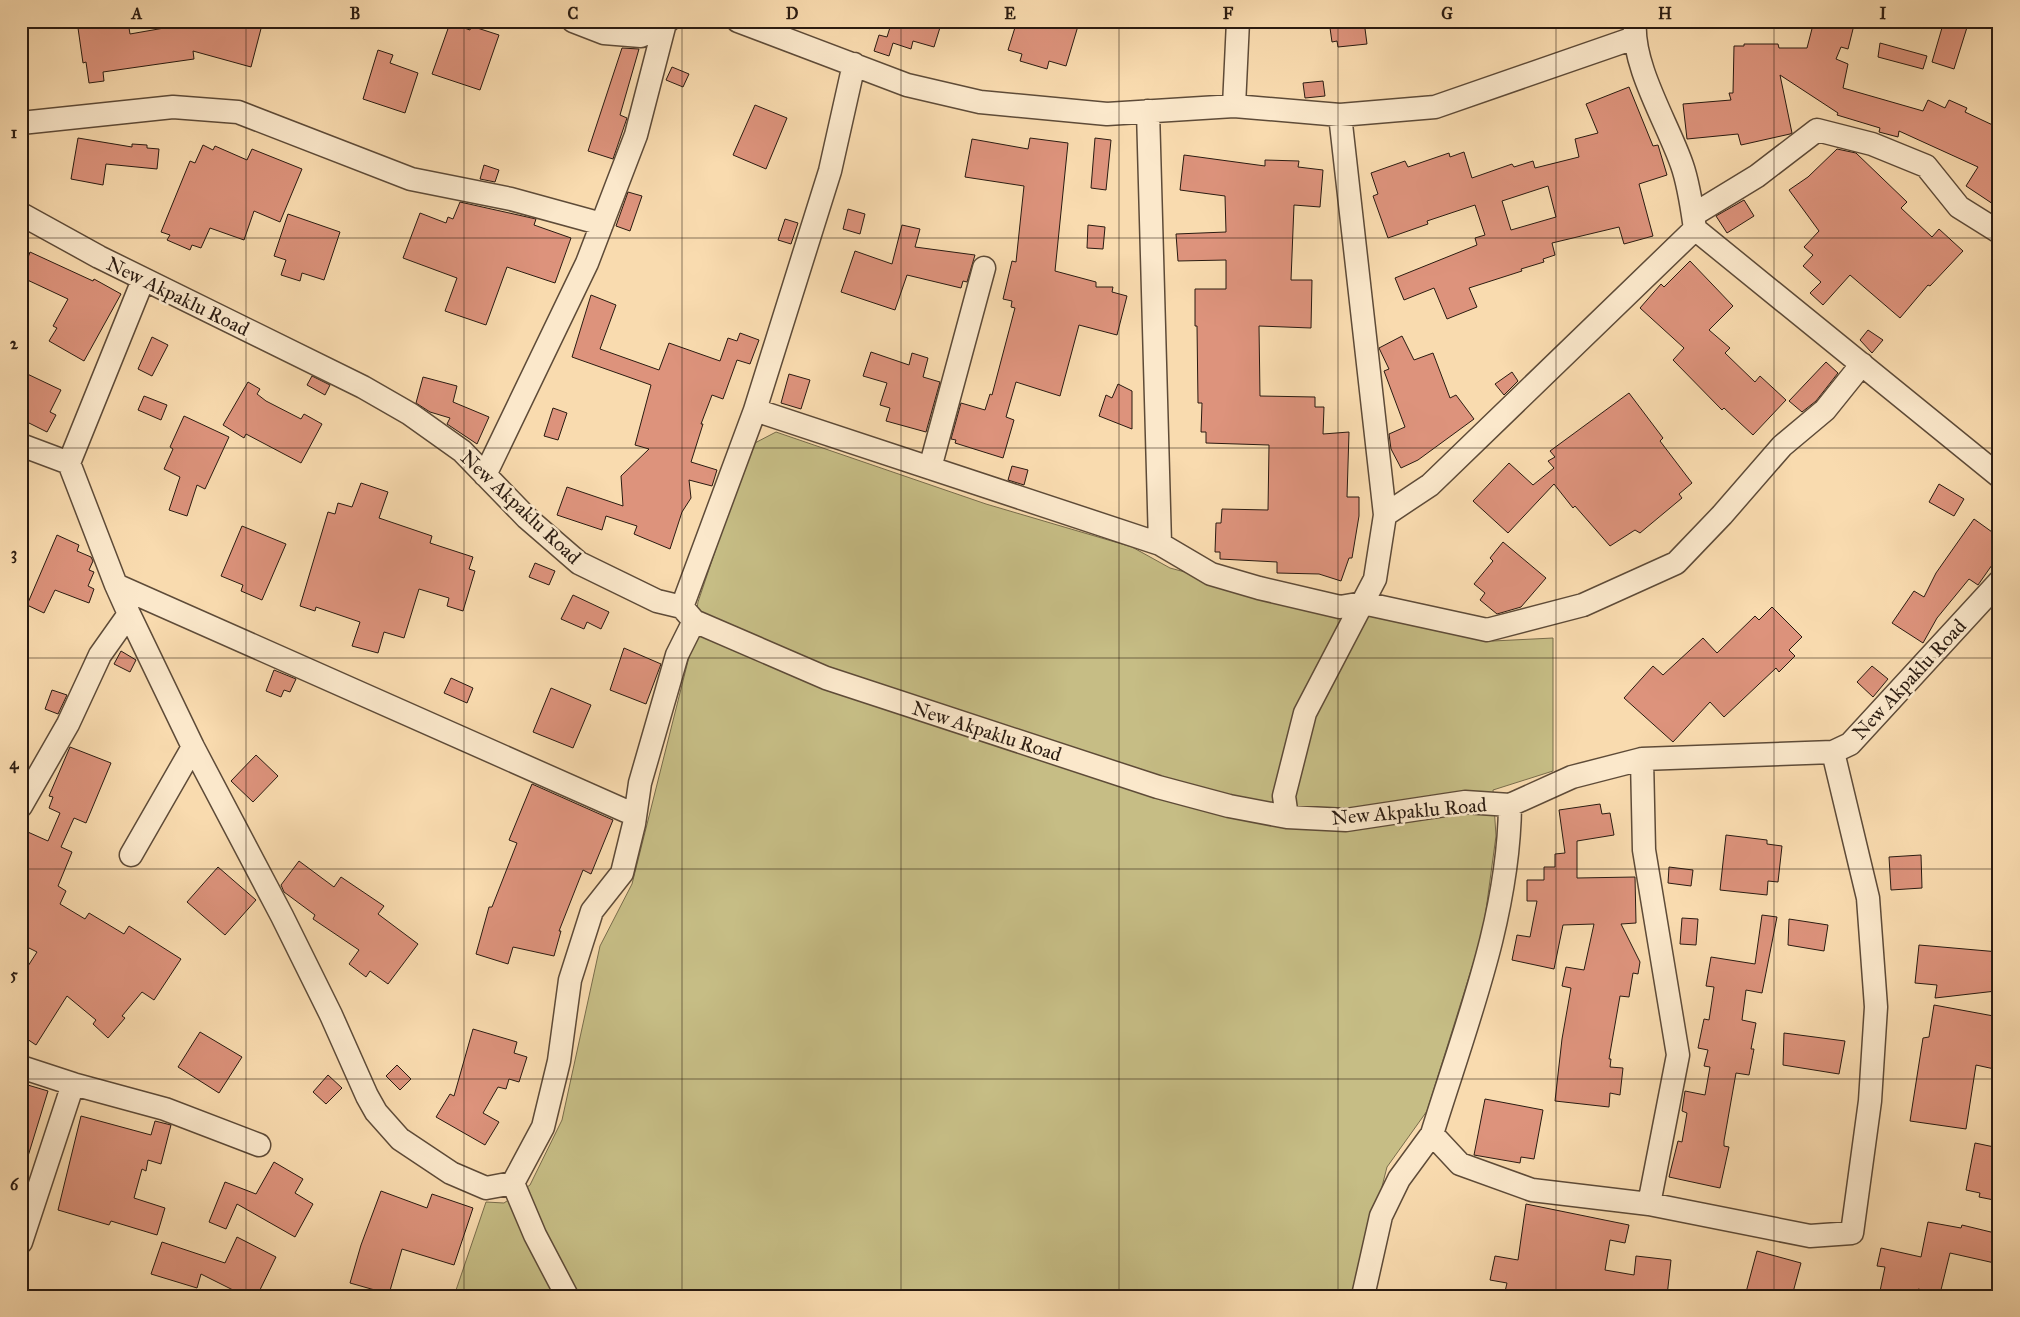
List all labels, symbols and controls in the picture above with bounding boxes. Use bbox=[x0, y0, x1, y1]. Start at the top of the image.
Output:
text: A bbox=[131, 4, 143, 23]
text: B bbox=[350, 4, 360, 23]
text: C bbox=[568, 4, 579, 23]
text: D bbox=[786, 4, 799, 23]
text: E bbox=[1004, 4, 1016, 23]
text: F bbox=[1223, 4, 1234, 23]
text: G bbox=[1441, 4, 1453, 23]
text: H bbox=[1658, 4, 1672, 23]
text: I bbox=[1880, 4, 1887, 23]
text: 1 bbox=[11, 123, 18, 142]
street label: New Akpaklu Road bbox=[103, 251, 253, 341]
text: 2 bbox=[10, 334, 19, 353]
street label: New Akpaklu Road bbox=[456, 445, 586, 569]
text: 3 bbox=[11, 544, 17, 564]
street label: New Akpaklu Road bbox=[1847, 614, 1971, 744]
street label: New Akpaklu Road bbox=[909, 696, 1065, 766]
text: 4 bbox=[10, 754, 20, 774]
street label: New Akpaklu Road bbox=[1330, 792, 1488, 830]
text: 5 bbox=[10, 965, 18, 984]
text: 6 bbox=[10, 1175, 19, 1194]

